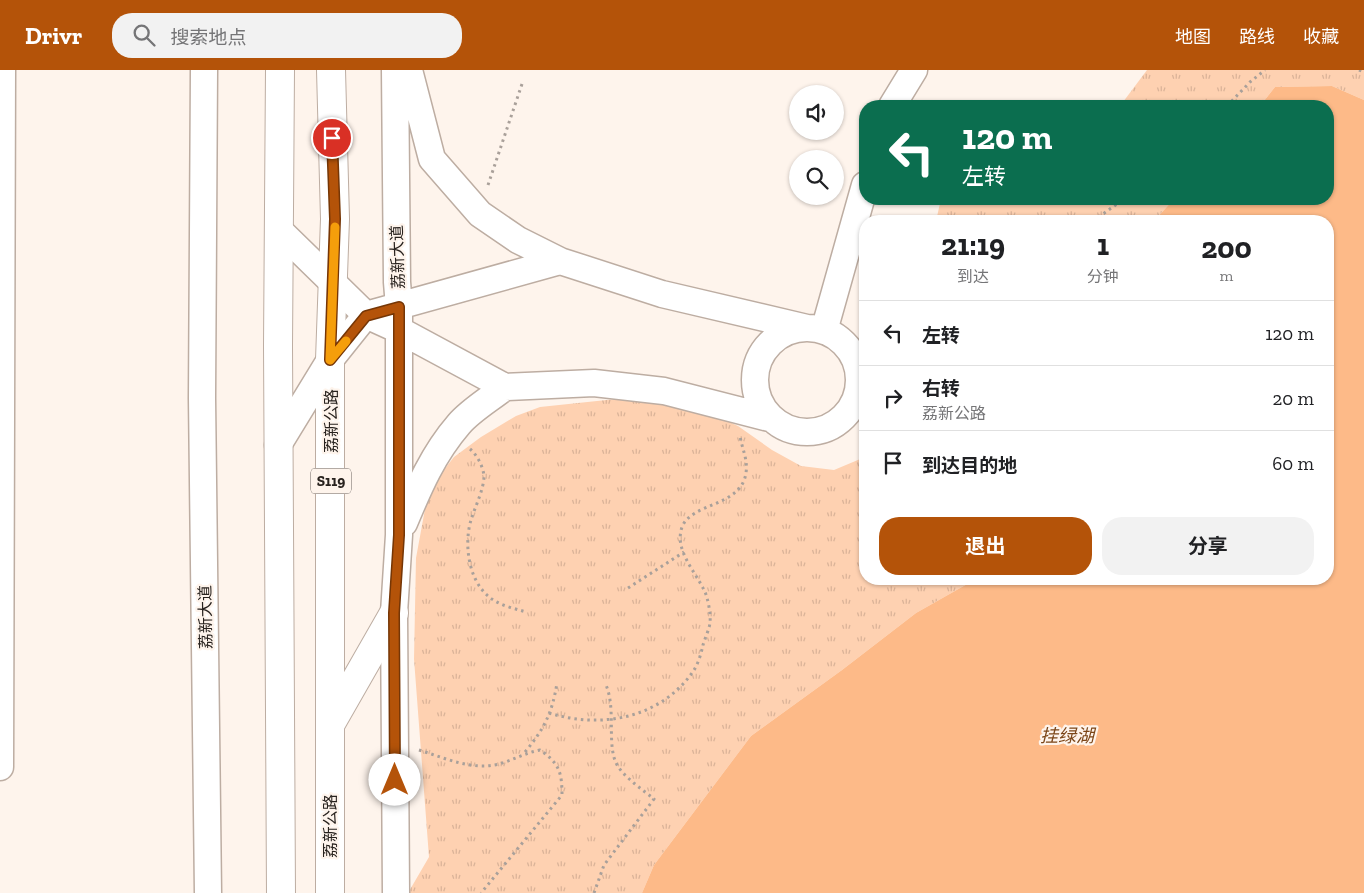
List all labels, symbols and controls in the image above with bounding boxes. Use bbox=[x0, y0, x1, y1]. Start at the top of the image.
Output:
search box bbox=[112, 13, 462, 58]
text: Drivr bbox=[25, 21, 82, 50]
icon: search bbox=[130, 21, 158, 49]
text: 搜索地点 bbox=[170, 26, 246, 49]
text: 地图 bbox=[1175, 26, 1211, 48]
text: 路线 bbox=[1239, 26, 1275, 48]
text: 收藏 bbox=[1303, 26, 1339, 48]
map controls bbox=[789, 85, 844, 205]
button: sound bbox=[789, 85, 844, 140]
text: 120 m bbox=[962, 116, 1052, 158]
pin bbox=[311, 117, 353, 159]
icon: left bbox=[879, 120, 944, 185]
icon: arrive bbox=[318, 124, 346, 152]
button: search bbox=[789, 150, 844, 205]
text: 左转 bbox=[962, 163, 1006, 190]
street label: 荔新大道 bbox=[387, 225, 408, 289]
text: 21:19 bbox=[941, 227, 1005, 263]
text: 1 bbox=[1097, 227, 1109, 263]
text: 200 bbox=[1201, 230, 1252, 266]
text: m bbox=[1220, 266, 1233, 285]
text: 到达 bbox=[957, 267, 989, 286]
text: 分钟 bbox=[1087, 267, 1119, 286]
icon: left bbox=[879, 319, 907, 347]
text: 120 m bbox=[1265, 322, 1314, 345]
text: 左转 bbox=[922, 324, 960, 347]
text: 右转 bbox=[922, 377, 960, 400]
icon: right bbox=[879, 384, 907, 412]
text: 20 m bbox=[1273, 387, 1314, 410]
street label: 荔新公路 bbox=[322, 389, 341, 453]
text: 荔新公路 bbox=[922, 404, 986, 423]
icon: arrive bbox=[879, 449, 907, 477]
text: 60 m bbox=[1272, 452, 1314, 475]
text: 到达目的地 bbox=[922, 454, 1017, 477]
road number: S119 bbox=[311, 468, 351, 494]
button: 退出 bbox=[879, 517, 1092, 575]
button: 分享 bbox=[1102, 517, 1314, 575]
street label: 荔新大道 bbox=[195, 585, 216, 649]
water label: 挂绿湖 bbox=[1040, 725, 1097, 747]
position arrow bbox=[368, 753, 420, 805]
street label: 荔新公路 bbox=[321, 794, 340, 858]

